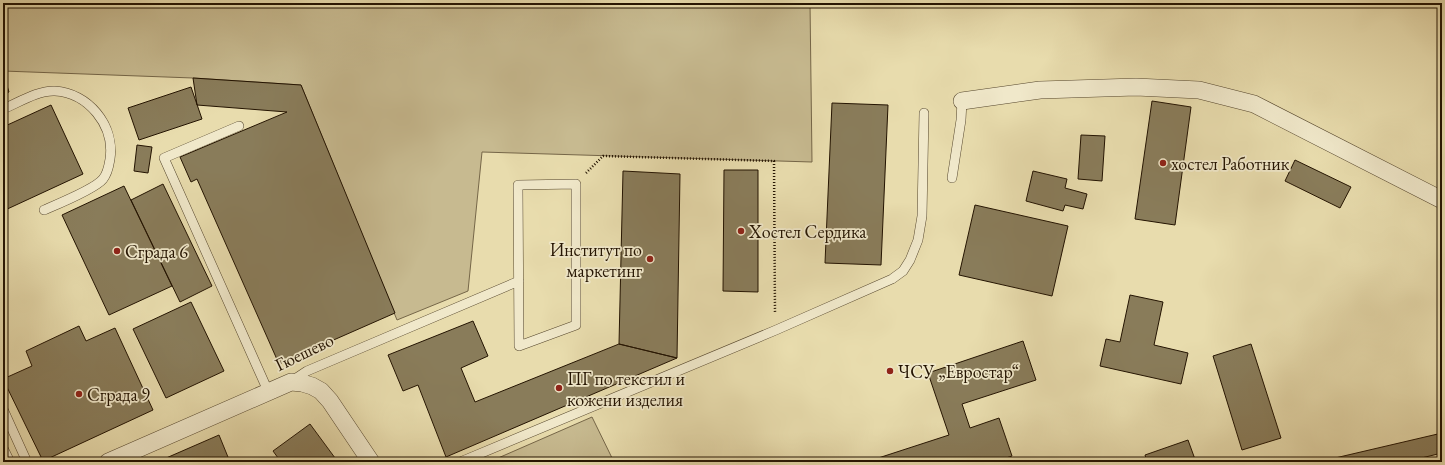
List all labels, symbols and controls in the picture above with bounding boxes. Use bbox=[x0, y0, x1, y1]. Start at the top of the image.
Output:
place label: хостел Работник bbox=[1171, 152, 1290, 175]
marker: хостел Работник bbox=[1158, 158, 1168, 168]
place label: Хостел Сердика bbox=[748, 220, 867, 243]
marker: Хостел Сердика bbox=[736, 226, 746, 236]
place label: Институт по маркетинг bbox=[550, 238, 643, 282]
place label: Сграда 6 bbox=[125, 240, 188, 263]
marker: Сграда 6 bbox=[112, 246, 122, 256]
marker: Институт по маркетинг bbox=[645, 254, 655, 264]
street label: Гюешево bbox=[271, 328, 337, 376]
place label: ЧСУ „Евростар“ bbox=[898, 360, 1019, 383]
marker: ЧСУ „Евростар“ bbox=[885, 366, 895, 376]
place label: ПГ по текстил и кожени изделия bbox=[567, 367, 685, 411]
place label: Сграда 9 bbox=[87, 383, 150, 406]
marker: ПГ по текстил и кожени изделия bbox=[554, 383, 564, 393]
marker: Сграда 9 bbox=[74, 389, 84, 399]

